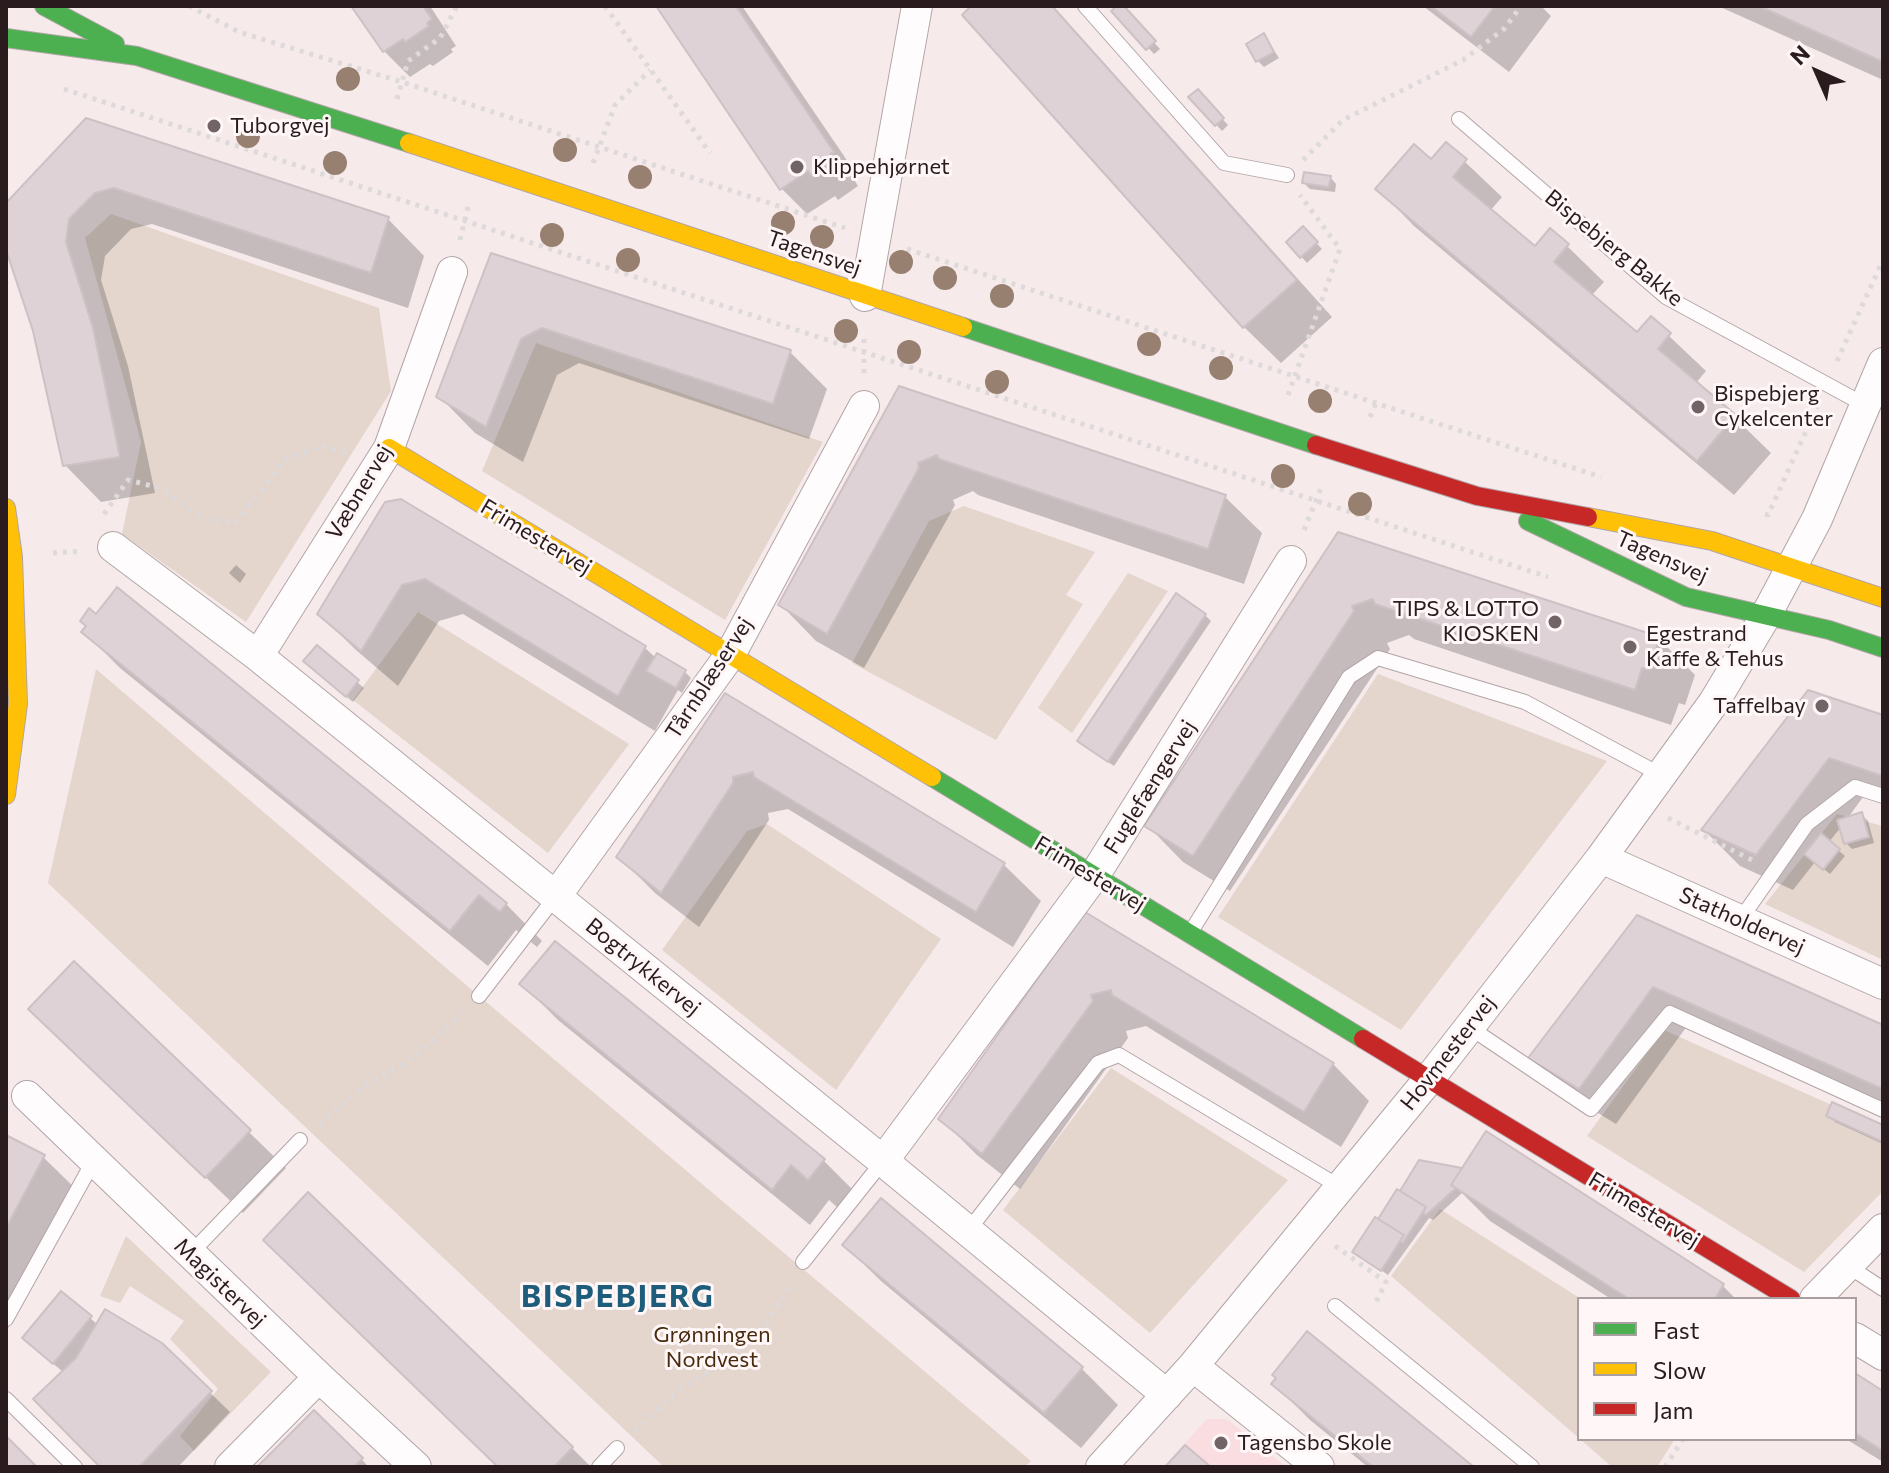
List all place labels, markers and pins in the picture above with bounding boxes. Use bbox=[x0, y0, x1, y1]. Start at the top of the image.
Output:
place label: Tuborgvej bbox=[230, 113, 330, 139]
marker: Tuborgvej bbox=[205, 117, 223, 135]
place label: Klippehjørnet bbox=[813, 154, 950, 180]
marker: Klippehjørnet bbox=[788, 158, 806, 176]
place label: Bispebjerg Cykelcenter bbox=[1714, 381, 1833, 432]
marker: Bispebjerg Cykelcenter bbox=[1689, 398, 1707, 416]
place label: TIPS & LOTTO KIOSKEN bbox=[1393, 596, 1539, 648]
marker: TIPS & LOTTO KIOSKEN bbox=[1546, 613, 1564, 631]
place label: Egestrand Kaffe & Tehus bbox=[1646, 621, 1784, 672]
marker: Egestrand Kaffe & Tehus bbox=[1621, 638, 1639, 656]
place label: Taffelbay bbox=[1713, 693, 1806, 719]
marker: Taffelbay bbox=[1813, 697, 1831, 715]
place label: Tagensbo Skole bbox=[1237, 1430, 1392, 1456]
marker: Tagensbo Skole bbox=[1212, 1434, 1230, 1452]

